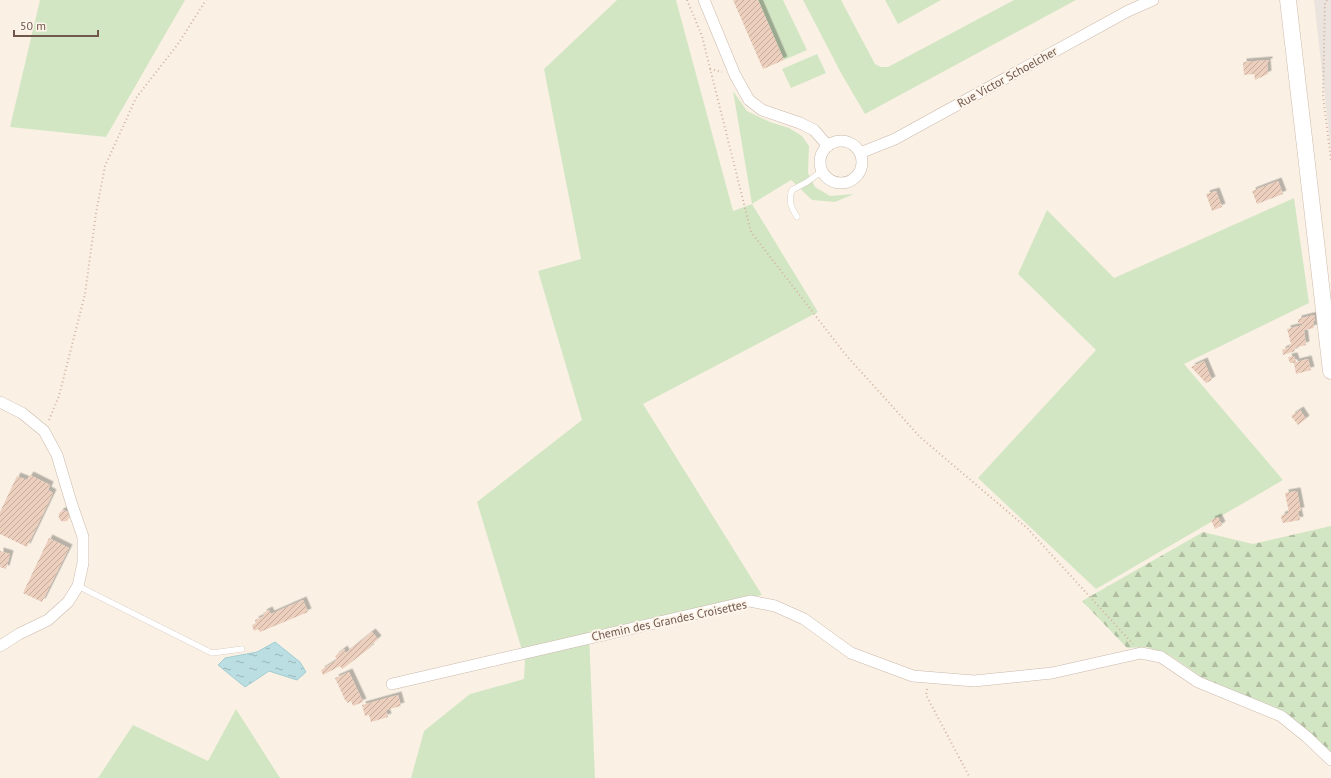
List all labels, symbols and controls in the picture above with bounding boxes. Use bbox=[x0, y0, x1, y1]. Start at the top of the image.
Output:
scale bar bbox=[14, 12, 98, 38]
text: 50 m bbox=[20, 18, 46, 33]
street label: Rue Victor Schoelcher bbox=[954, 43, 1060, 111]
street label: Chemin des Grandes Croisettes bbox=[590, 596, 748, 644]

